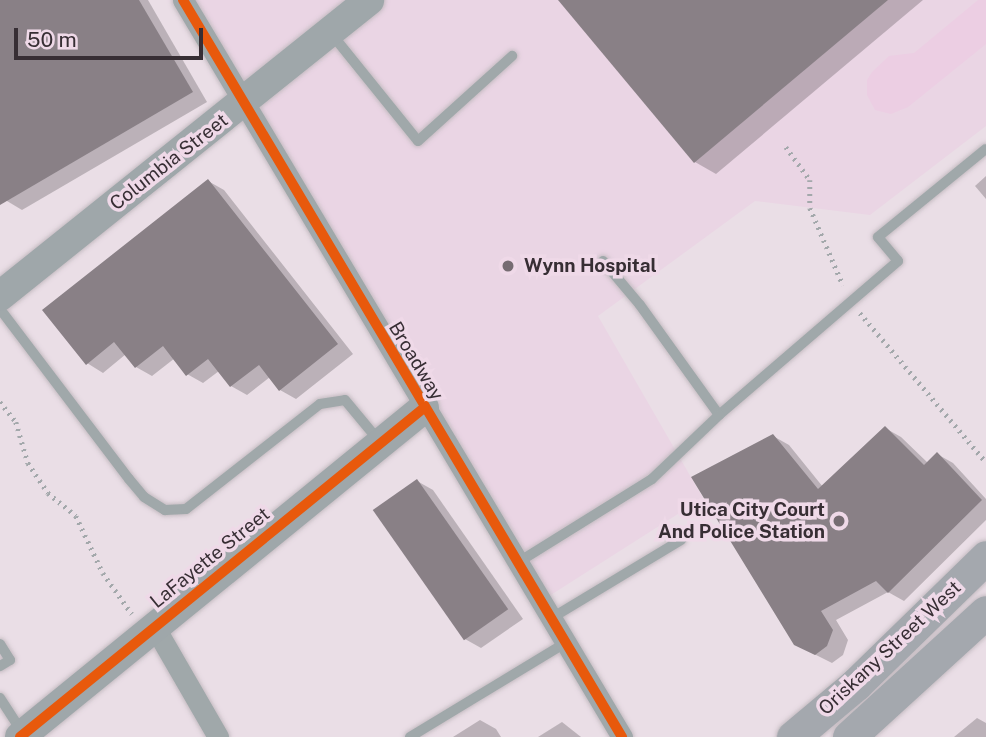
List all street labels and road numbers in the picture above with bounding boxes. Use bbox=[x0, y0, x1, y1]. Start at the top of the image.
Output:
street label: Columbia Street bbox=[105, 109, 233, 215]
street label: Broadway bbox=[384, 318, 448, 404]
street label: LaFayette Street bbox=[146, 503, 274, 613]
street label: Oriskany Street West bbox=[814, 576, 966, 720]

